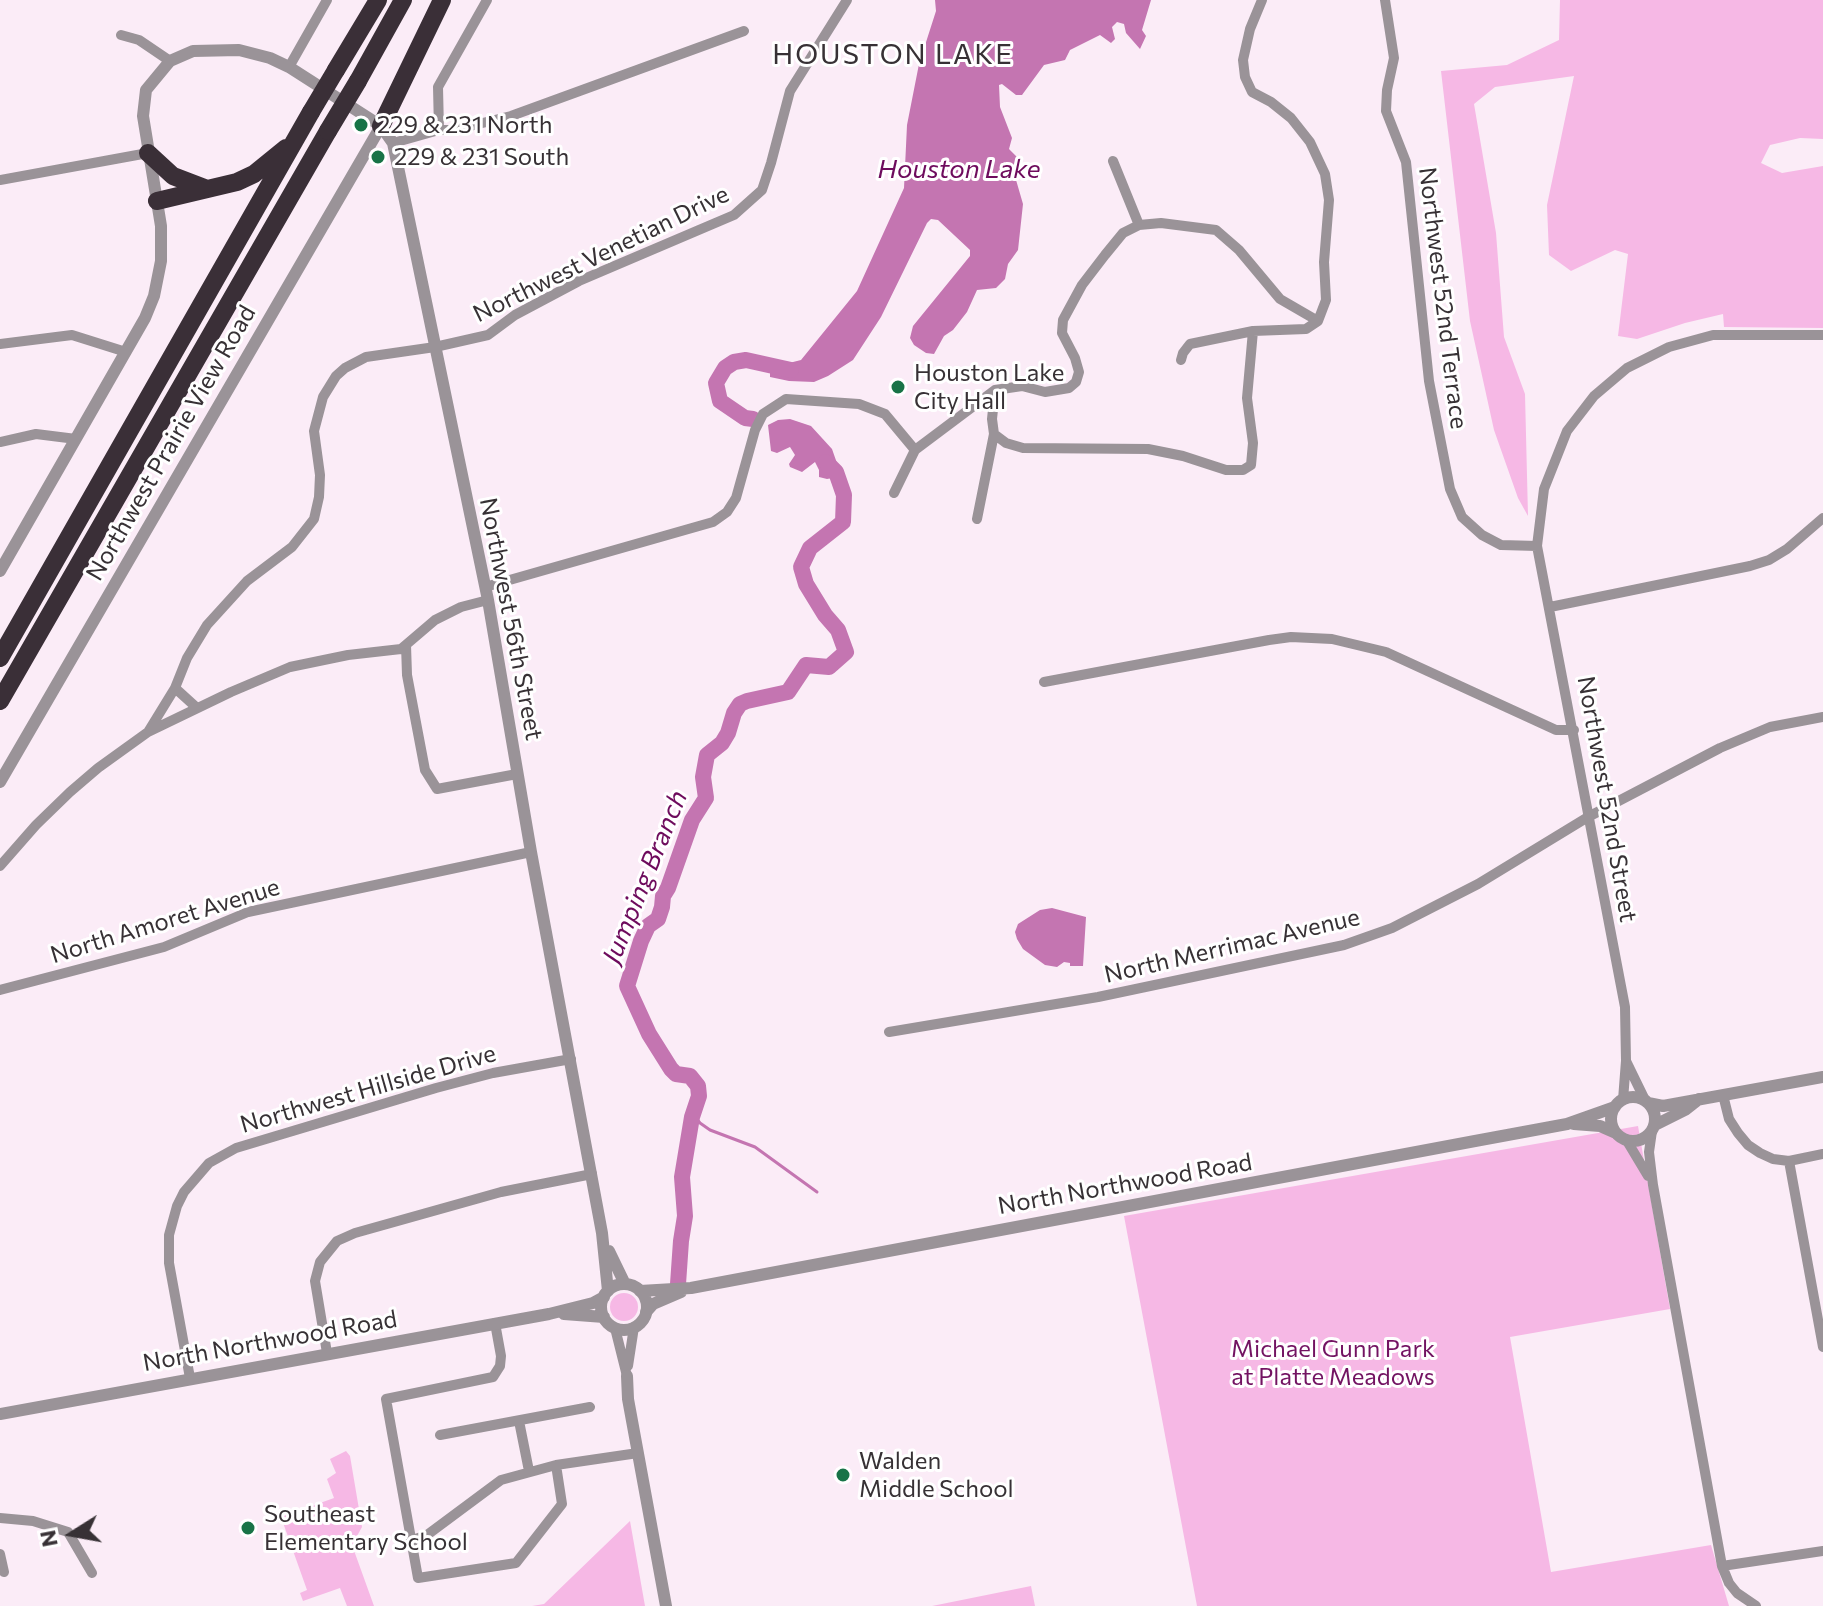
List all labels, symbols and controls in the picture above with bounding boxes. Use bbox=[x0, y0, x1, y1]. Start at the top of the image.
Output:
district label: HOUSTON LAKE bbox=[772, 38, 1014, 72]
place label: 229 & 231 North bbox=[377, 111, 552, 139]
marker: 229 & 231 North bbox=[352, 116, 370, 134]
place label: 229 & 231 South bbox=[394, 143, 569, 171]
marker: 229 & 231 South bbox=[369, 148, 387, 166]
water label: Houston Lake bbox=[878, 153, 1040, 185]
street label: Northwest 52nd Terrace bbox=[1413, 165, 1473, 431]
street label: Northwest Venetian Drive bbox=[469, 180, 733, 328]
street label: Northwest Prairie View Road bbox=[80, 300, 262, 586]
place label: Houston Lake City Hall bbox=[914, 359, 1064, 415]
marker: Houston Lake City Hall bbox=[889, 378, 907, 396]
street label: Northwest 56th Street bbox=[473, 495, 549, 743]
street label: Northwest 52nd Street bbox=[1571, 674, 1643, 924]
water label: Jumping Branch bbox=[596, 786, 694, 968]
street label: North Amoret Avenue bbox=[47, 872, 283, 970]
street label: North Merrimac Avenue bbox=[1102, 903, 1362, 989]
street label: Northwest Hillside Drive bbox=[237, 1039, 499, 1139]
street label: North Northwood Road bbox=[996, 1147, 1254, 1221]
street label: North Northwood Road bbox=[141, 1304, 399, 1378]
park label: Michael Gunn Park at Platte Meadows bbox=[1231, 1335, 1435, 1391]
place label: Walden Middle School bbox=[859, 1447, 1014, 1503]
marker: Walden Middle School bbox=[834, 1466, 852, 1484]
north arrow bbox=[32, 1494, 112, 1574]
place label: Southeast Elementary School bbox=[264, 1500, 468, 1556]
marker: Southeast Elementary School bbox=[239, 1519, 257, 1537]
text: N bbox=[33, 1528, 63, 1549]

